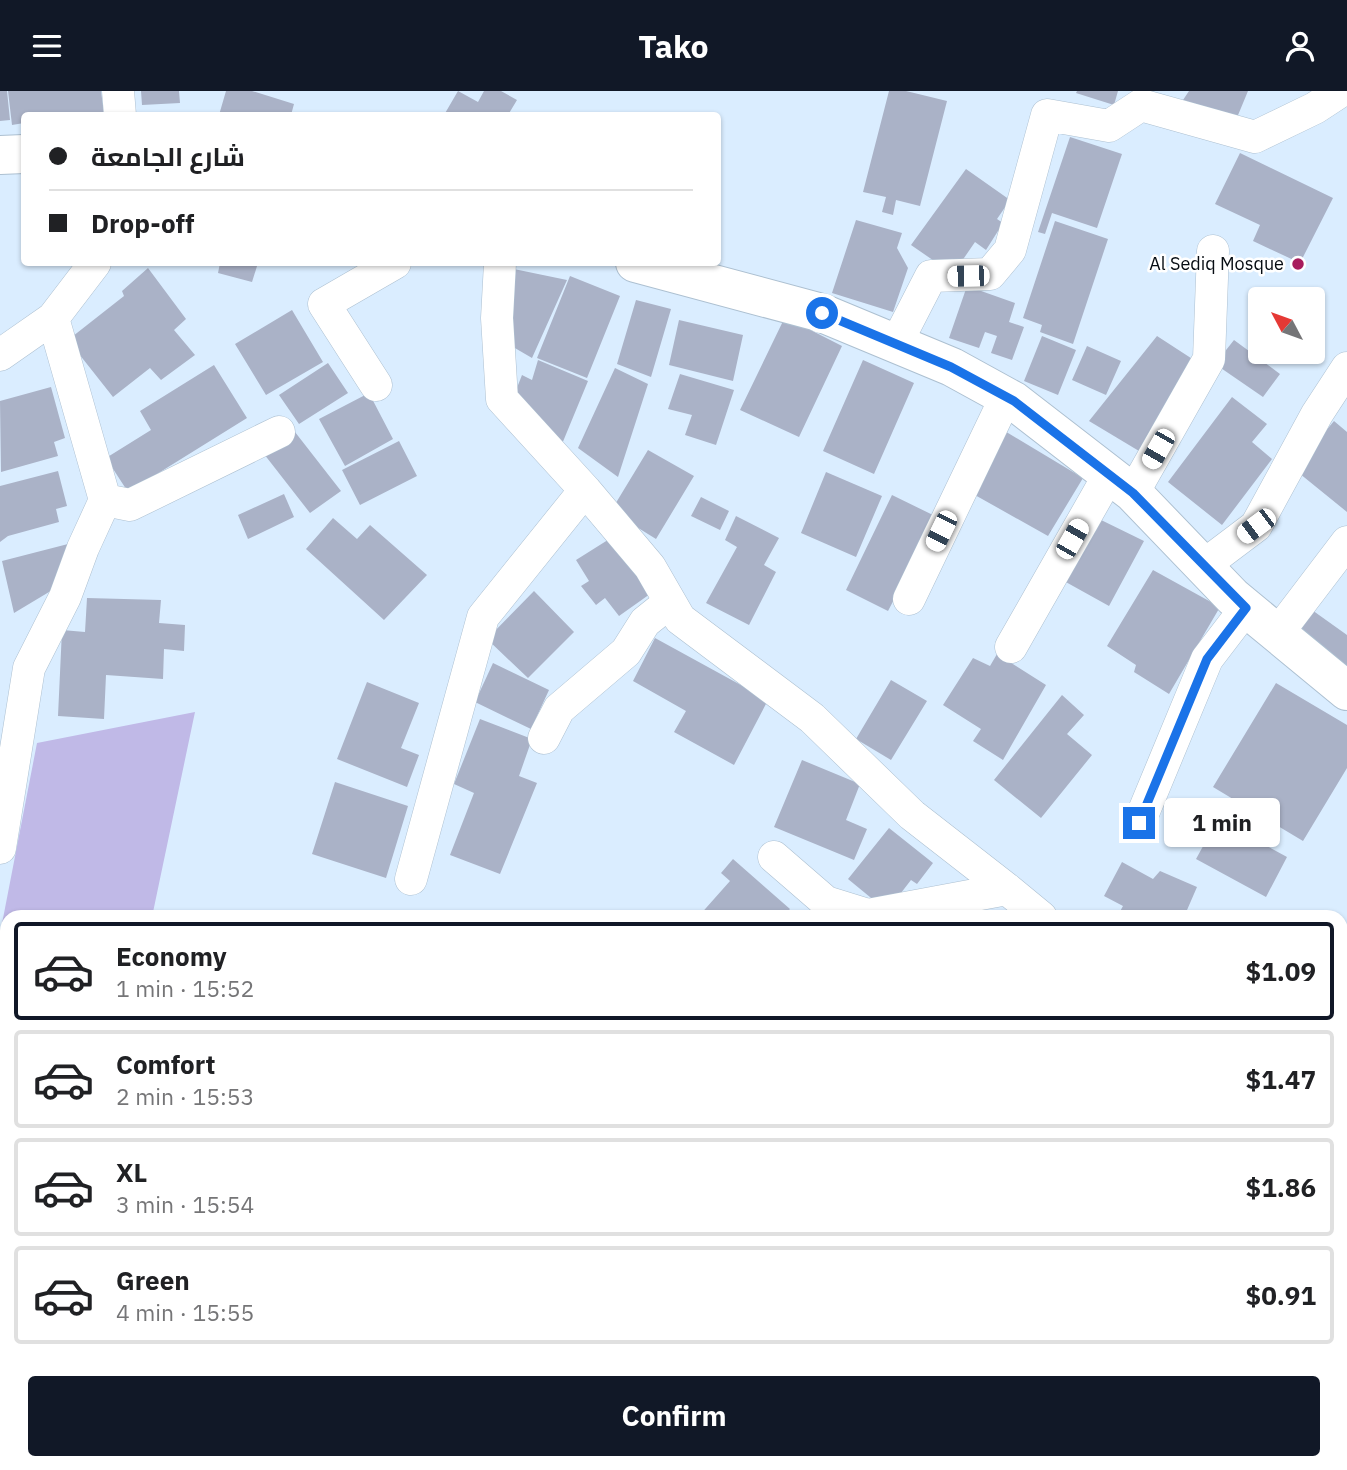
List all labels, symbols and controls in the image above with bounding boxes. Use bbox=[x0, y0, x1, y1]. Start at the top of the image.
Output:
text: Tako bbox=[638, 25, 709, 67]
icon: menu bbox=[28, 27, 66, 65]
icon: person bbox=[1281, 27, 1319, 65]
text: شارع الجامعة bbox=[91, 139, 245, 173]
text: Drop-off bbox=[91, 206, 194, 240]
place label: Al Sediq Mosque bbox=[1149, 252, 1284, 275]
marker: Al Sediq Mosque bbox=[1290, 256, 1306, 272]
car bbox=[947, 265, 990, 287]
north arrow bbox=[1248, 287, 1325, 364]
map controls bbox=[1248, 287, 1325, 364]
route start bbox=[806, 297, 838, 329]
car bbox=[1139, 426, 1178, 472]
car bbox=[1233, 505, 1280, 547]
car bbox=[923, 508, 960, 554]
car bbox=[1053, 516, 1092, 562]
callout: 1 min bbox=[1164, 799, 1279, 847]
route end bbox=[1123, 807, 1155, 839]
text: 1 min bbox=[1192, 807, 1252, 837]
text: Economy bbox=[116, 939, 227, 973]
icon: car bbox=[32, 940, 95, 1003]
text: $1.09 bbox=[1246, 954, 1316, 988]
text: 1 min · 15:52 bbox=[116, 973, 254, 1003]
text: Comfort bbox=[116, 1047, 215, 1081]
icon: car bbox=[32, 1048, 95, 1111]
text: $1.47 bbox=[1246, 1062, 1316, 1096]
text: 2 min · 15:53 bbox=[116, 1081, 254, 1111]
text: XL bbox=[116, 1155, 147, 1189]
icon: car bbox=[32, 1156, 95, 1219]
text: $1.86 bbox=[1246, 1170, 1316, 1204]
text: 3 min · 15:54 bbox=[116, 1189, 254, 1219]
text: Green bbox=[116, 1263, 190, 1297]
icon: car bbox=[32, 1264, 95, 1327]
text: $0.91 bbox=[1246, 1278, 1316, 1312]
text: 4 min · 15:55 bbox=[116, 1297, 254, 1327]
button: Confirm bbox=[28, 1376, 1320, 1456]

